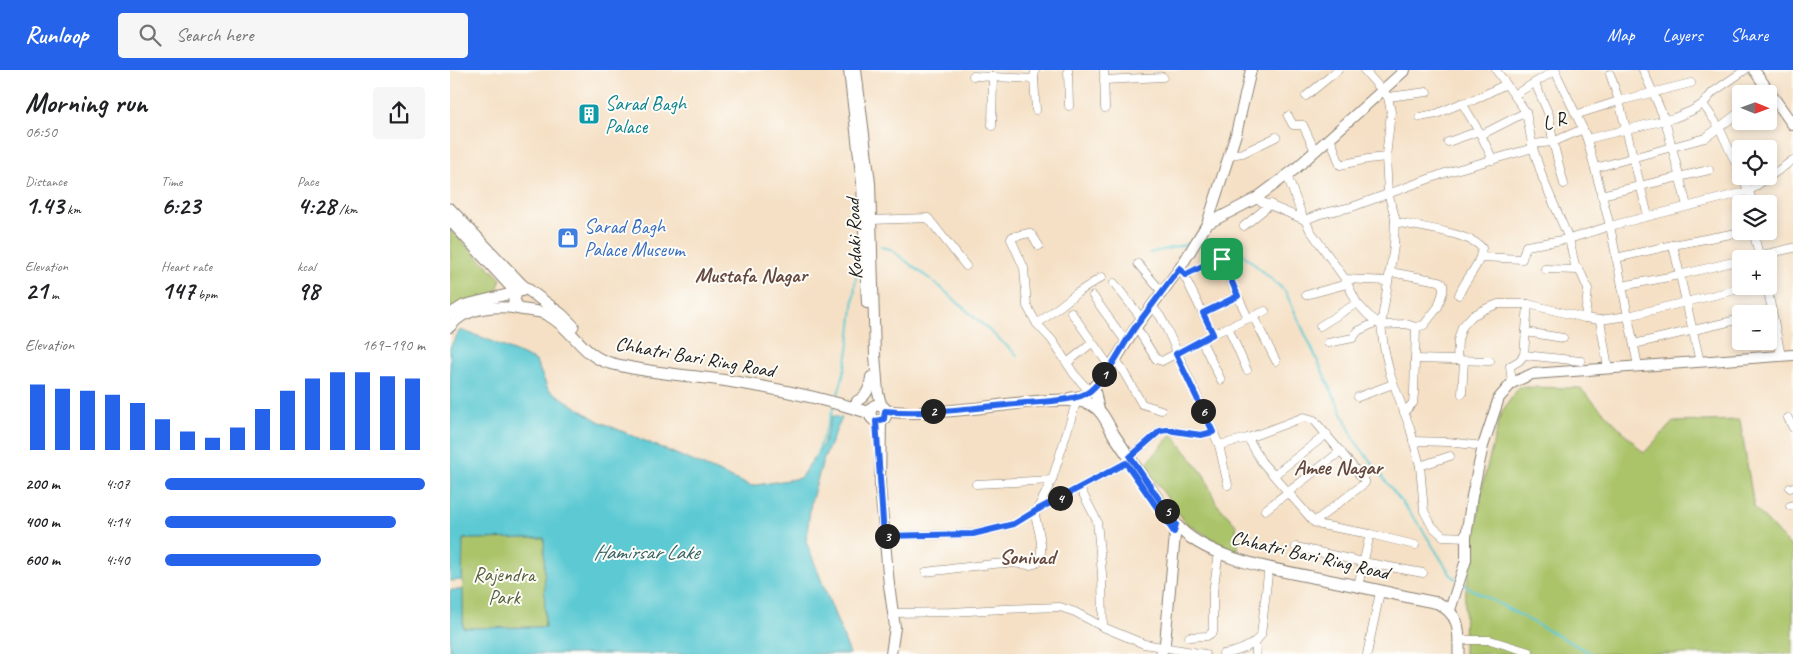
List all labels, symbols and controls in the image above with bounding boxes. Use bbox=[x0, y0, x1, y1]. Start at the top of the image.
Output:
search box bbox=[118, 13, 468, 58]
text: Runloop bbox=[25, 20, 88, 50]
icon: search bbox=[136, 21, 164, 49]
text: Search here bbox=[176, 23, 253, 47]
text: Map bbox=[1607, 24, 1635, 46]
text: Layers bbox=[1663, 24, 1702, 46]
text: Share bbox=[1730, 24, 1768, 46]
text: Morning run bbox=[25, 85, 147, 120]
north arrow bbox=[1732, 85, 1778, 130]
map controls bbox=[1732, 85, 1777, 350]
button: share bbox=[373, 87, 425, 139]
place label: Sarad Bagh Palace bbox=[605, 91, 688, 139]
building icon: Sarad Bagh Palace bbox=[577, 102, 601, 126]
street label: L R bbox=[1539, 105, 1571, 136]
text: 06:50 bbox=[25, 122, 57, 142]
button: locate bbox=[1732, 140, 1777, 185]
text: Distance bbox=[25, 173, 67, 190]
text: Time bbox=[161, 173, 182, 190]
text: Pace bbox=[297, 173, 319, 190]
text: 1.43 bbox=[25, 190, 64, 222]
text: 6:23 bbox=[161, 190, 200, 222]
text: 4:28 bbox=[297, 190, 336, 222]
street label: Kodaki Road bbox=[840, 195, 868, 280]
button: layers bbox=[1732, 195, 1777, 240]
text: km bbox=[64, 201, 81, 218]
text: /km bbox=[336, 201, 357, 218]
place label: Sarad Bagh Palace Museum bbox=[584, 214, 686, 262]
shop icon: Sarad Bagh Palace Museum bbox=[556, 226, 580, 250]
pin bbox=[1201, 238, 1243, 280]
icon: arrive bbox=[1208, 245, 1236, 273]
button: + bbox=[1732, 250, 1777, 295]
text: Elevation bbox=[25, 258, 68, 275]
text: Heart rate bbox=[161, 258, 212, 275]
text: kcal bbox=[297, 258, 316, 275]
district label: Mustafa Nagar bbox=[695, 262, 810, 288]
text: 21 bbox=[25, 275, 48, 307]
text: 147 bbox=[161, 275, 195, 307]
text: 98 bbox=[297, 275, 319, 307]
text: m bbox=[48, 286, 59, 303]
text: bpm bbox=[195, 286, 217, 303]
button: − bbox=[1732, 305, 1777, 350]
street label: Chhatri Bari Ring Road bbox=[613, 331, 780, 384]
text: Elevation bbox=[25, 335, 74, 355]
text: 169–190 m bbox=[362, 335, 425, 355]
pin: 1 bbox=[1092, 362, 1116, 386]
text: 1 bbox=[1101, 366, 1108, 383]
pin: 2 bbox=[920, 398, 946, 424]
pin: 6 bbox=[1190, 398, 1216, 424]
text: 2 bbox=[930, 403, 937, 420]
text: 6 bbox=[1200, 403, 1207, 420]
district label: Amee Nagar bbox=[1294, 454, 1385, 480]
text: 200 m bbox=[25, 474, 60, 494]
text: 4:07 bbox=[105, 474, 130, 494]
pin: 4 bbox=[1048, 486, 1072, 510]
text: 4 bbox=[1057, 490, 1064, 507]
pin: 5 bbox=[1154, 498, 1180, 524]
text: 5 bbox=[1164, 503, 1171, 520]
text: 400 m bbox=[25, 512, 60, 532]
text: 4:14 bbox=[105, 512, 130, 532]
pin: 3 bbox=[874, 524, 900, 548]
street label: Chhatri Bari Ring Road bbox=[1229, 525, 1394, 586]
text: 3 bbox=[884, 528, 891, 545]
water label: Hamirsar Lake bbox=[593, 539, 702, 565]
district label: Sonivad bbox=[999, 544, 1058, 570]
text: 600 m bbox=[25, 550, 60, 570]
text: 4:40 bbox=[105, 550, 130, 570]
park label: Rajendra Park bbox=[473, 562, 537, 610]

